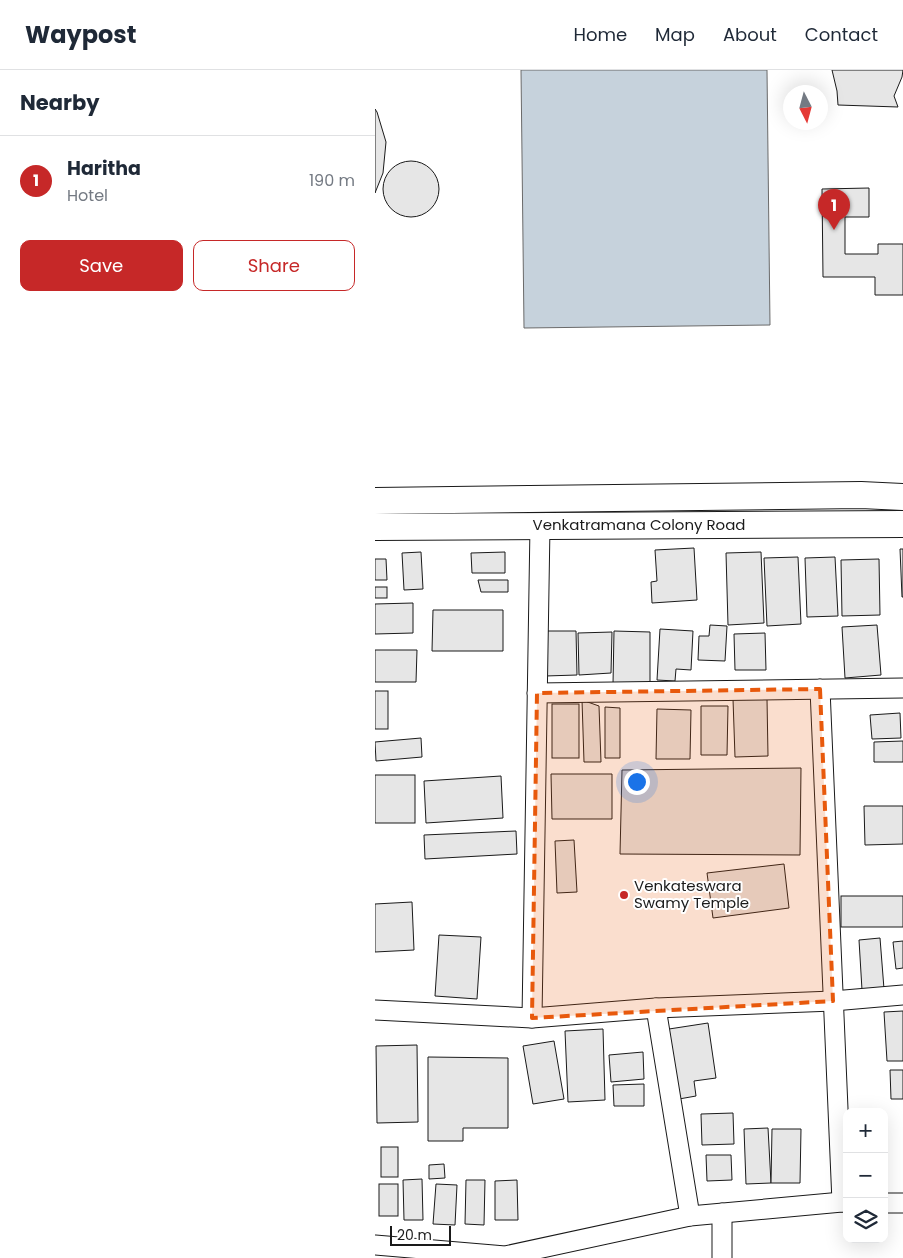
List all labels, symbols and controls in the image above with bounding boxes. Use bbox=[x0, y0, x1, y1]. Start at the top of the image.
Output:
text: Waypost bbox=[25, 18, 136, 51]
text: Home bbox=[573, 22, 627, 47]
text: Map bbox=[655, 22, 695, 47]
text: About bbox=[723, 22, 777, 47]
text: Contact bbox=[805, 22, 878, 47]
north arrow bbox=[783, 85, 828, 130]
text: Nearby bbox=[20, 88, 100, 117]
text: Haritha bbox=[67, 155, 141, 182]
text: 1 bbox=[33, 169, 39, 192]
text: 190 m bbox=[309, 169, 355, 192]
text: Hotel bbox=[67, 184, 108, 207]
pin: 1 bbox=[818, 189, 850, 230]
button: Save bbox=[20, 240, 183, 291]
button: Share bbox=[193, 240, 355, 291]
street label: Venkatramana Colony Road bbox=[533, 514, 745, 535]
your location bbox=[624, 769, 650, 795]
place label: Venkateswara Swamy Temple bbox=[634, 875, 749, 913]
marker: Venkateswara Swamy Temple bbox=[618, 889, 630, 901]
map controls bbox=[843, 1108, 888, 1243]
button: + bbox=[843, 1108, 888, 1153]
button: − bbox=[843, 1153, 888, 1198]
button: layers bbox=[843, 1198, 888, 1243]
scale bar bbox=[390, 1223, 451, 1246]
text: 20 m bbox=[397, 1225, 432, 1245]

